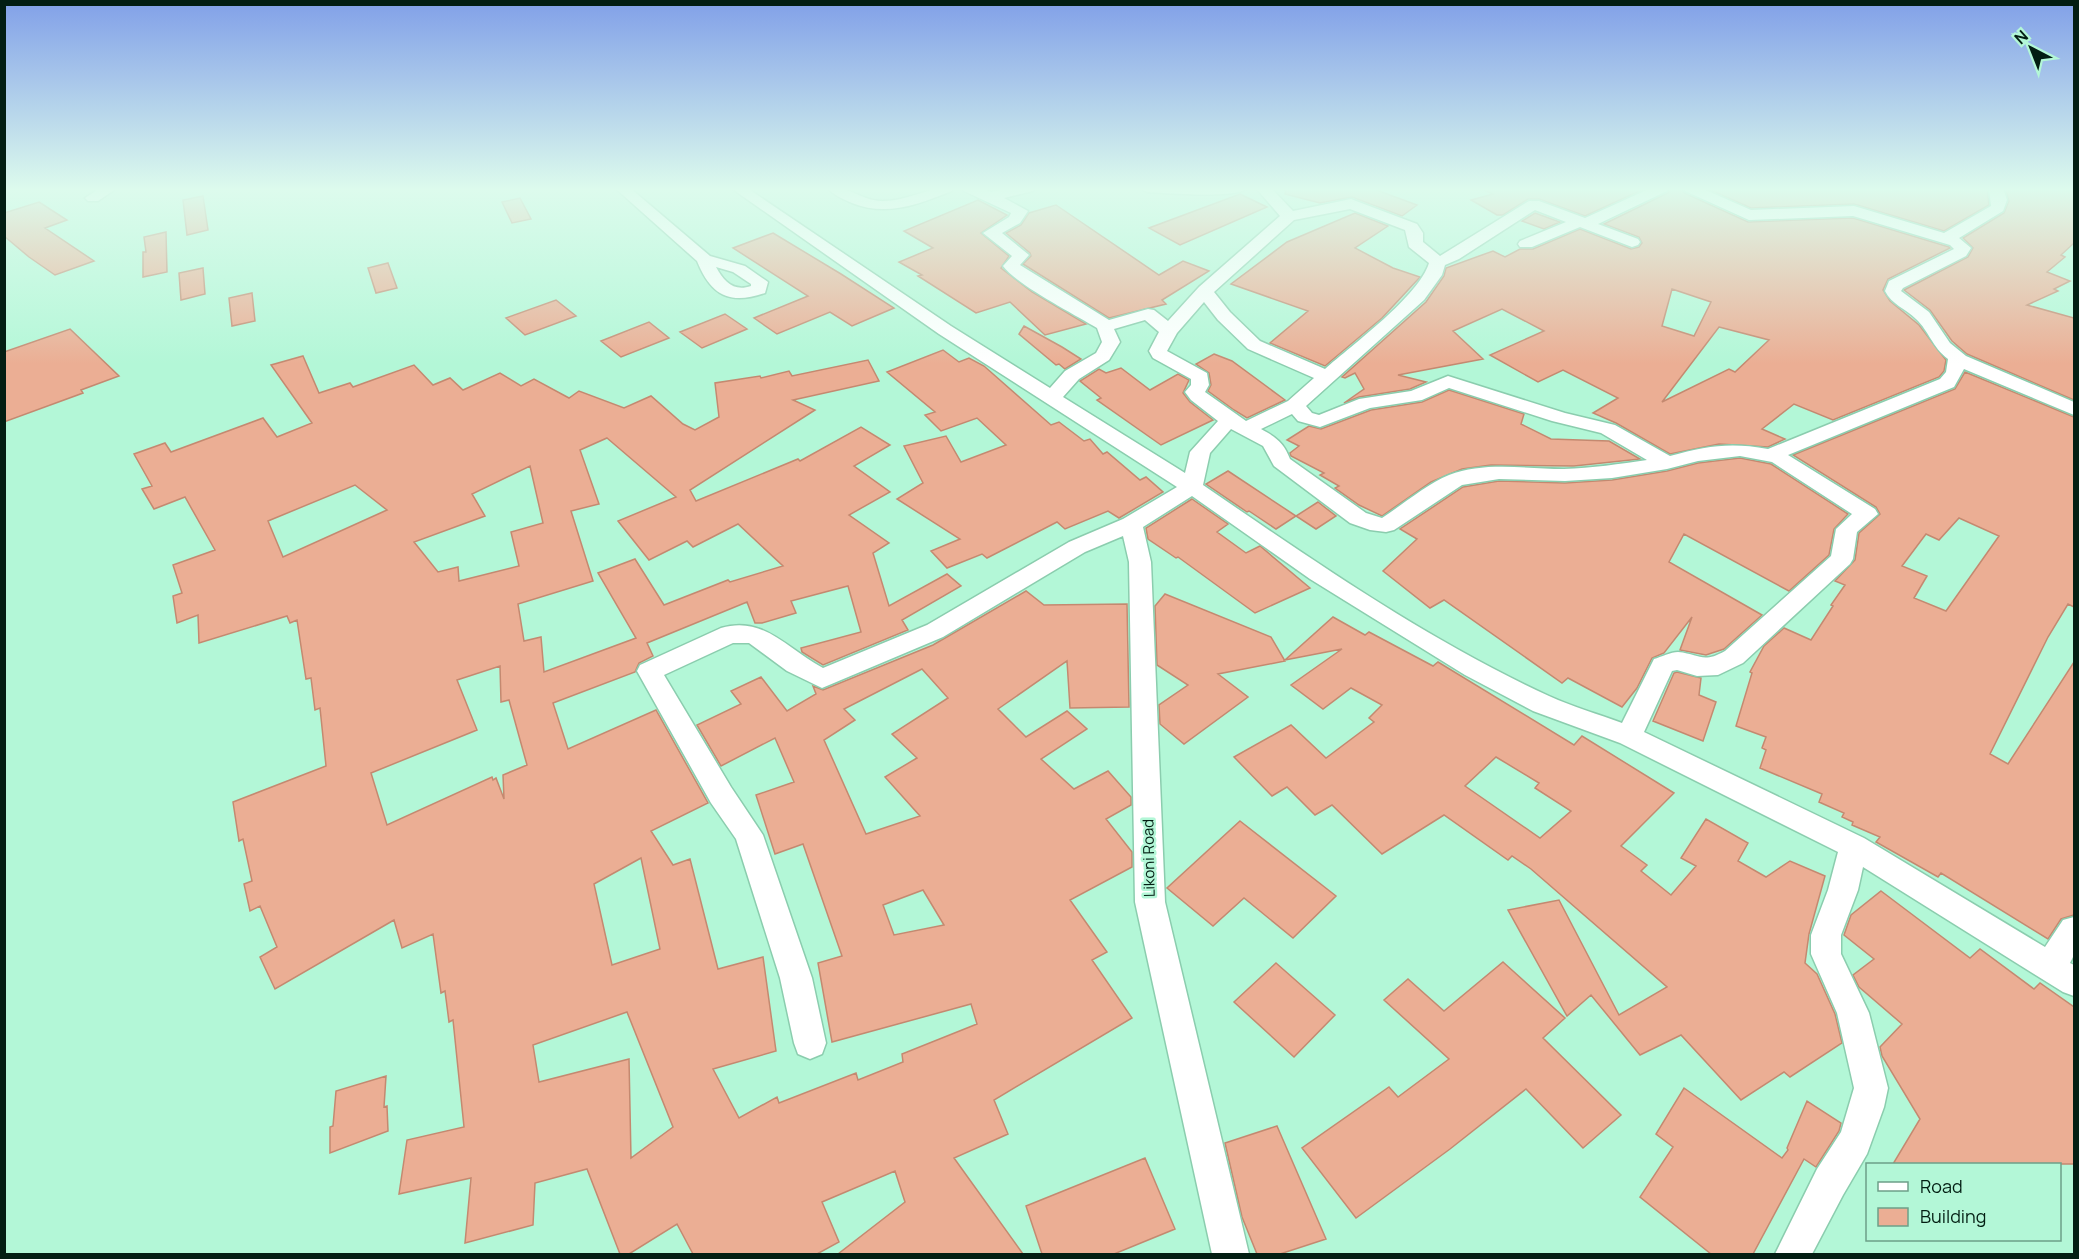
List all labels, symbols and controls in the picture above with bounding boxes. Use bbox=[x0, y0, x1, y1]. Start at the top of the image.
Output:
north arrow bbox=[2001, 18, 2061, 78]
text: N bbox=[2009, 25, 2033, 49]
street label: Likoni Road bbox=[1137, 819, 1160, 897]
legend bbox=[1866, 1163, 2061, 1241]
text: Road bbox=[1920, 1174, 1963, 1198]
text: Building bbox=[1920, 1204, 1986, 1228]

